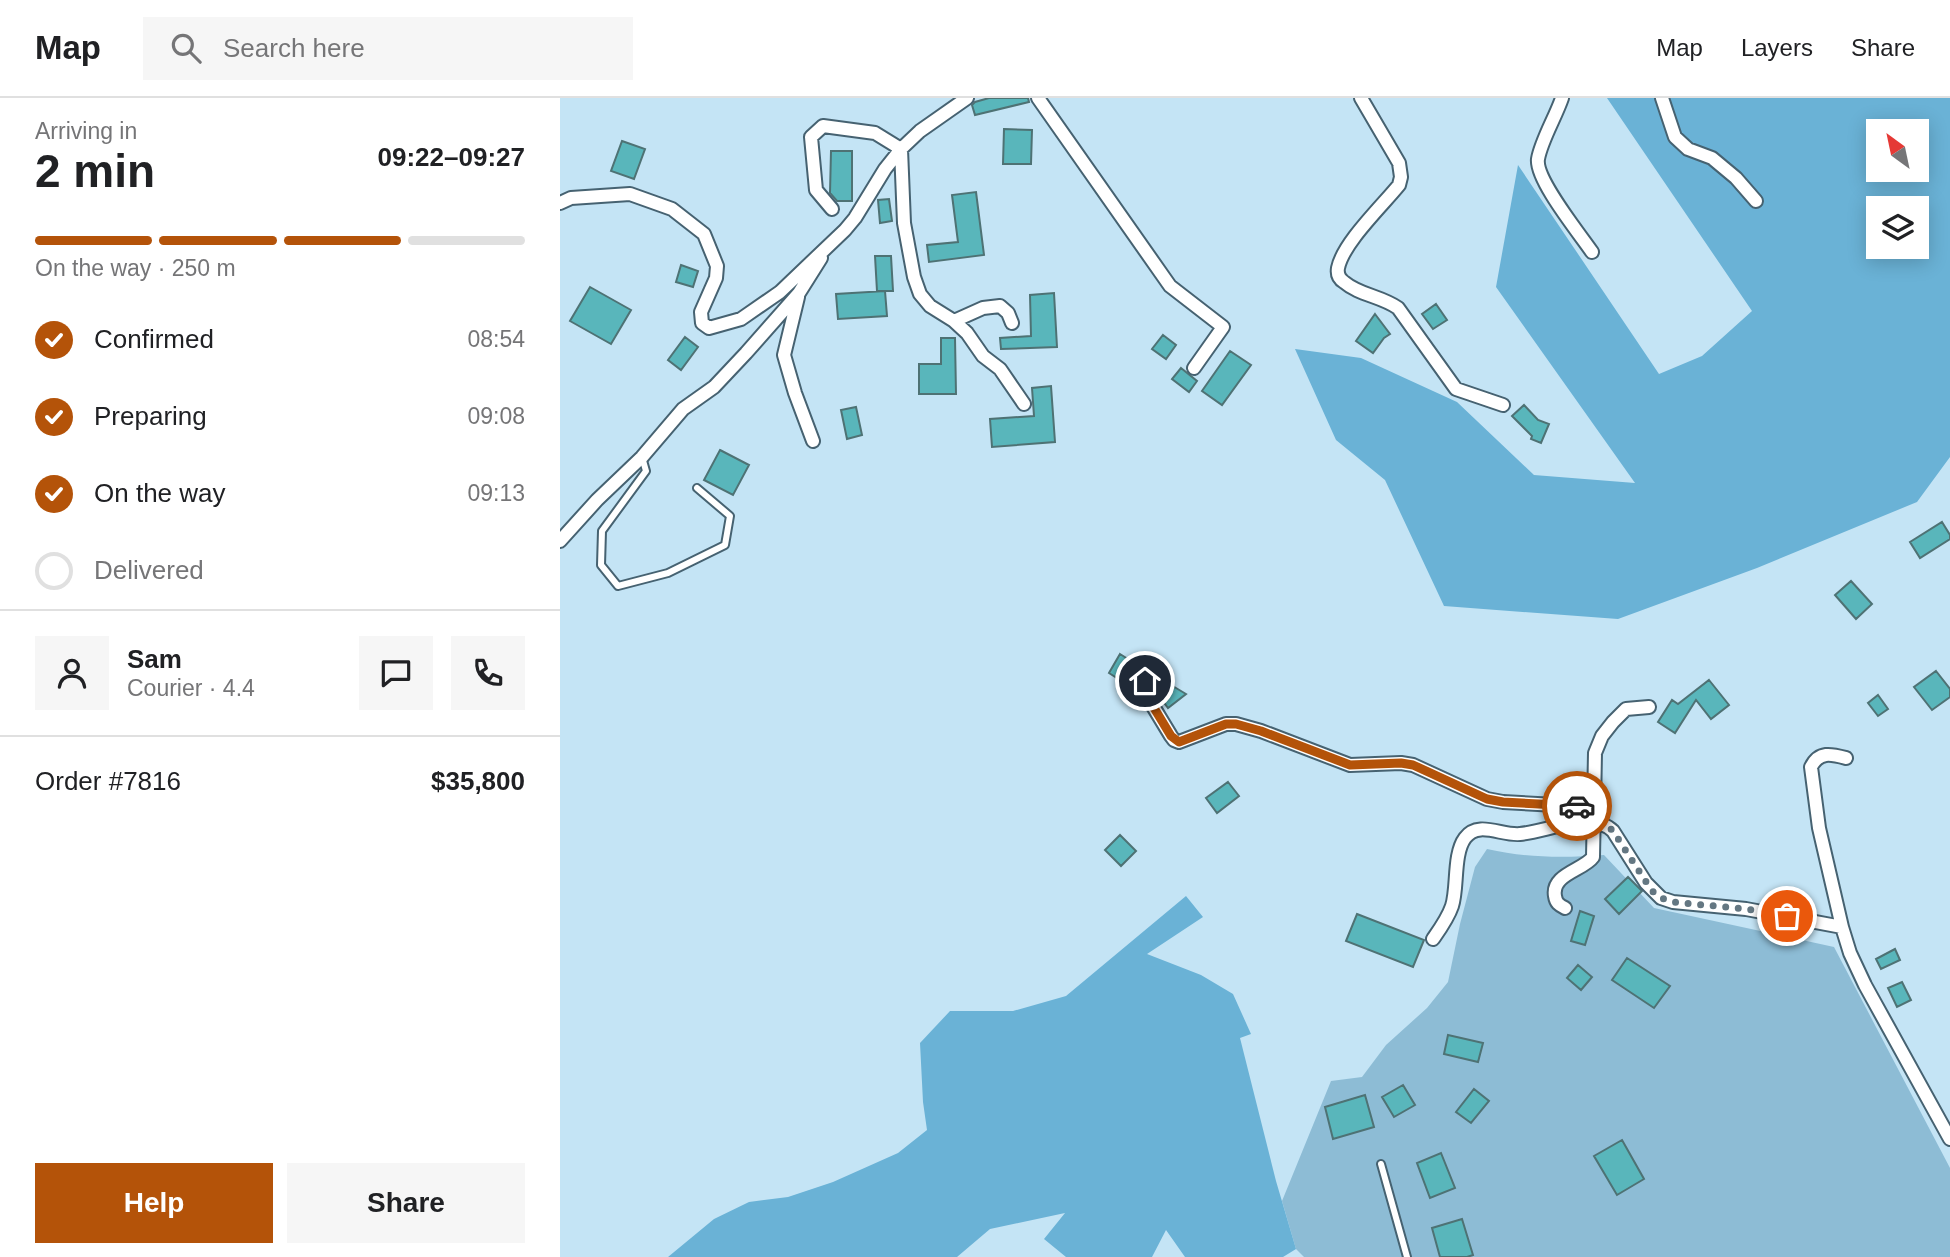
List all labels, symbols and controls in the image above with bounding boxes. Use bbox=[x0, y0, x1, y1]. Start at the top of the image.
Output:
search box bbox=[143, 17, 633, 80]
text: Map bbox=[35, 29, 101, 66]
icon: search bbox=[167, 29, 205, 67]
text: Search here bbox=[223, 33, 365, 63]
text: Map bbox=[1656, 34, 1703, 61]
text: Layers bbox=[1741, 34, 1813, 61]
text: Share bbox=[1851, 34, 1915, 61]
text: Arriving in bbox=[35, 118, 137, 144]
north arrow bbox=[1866, 119, 1928, 182]
map controls bbox=[1866, 119, 1929, 259]
text: 09:22–09:27 bbox=[378, 142, 525, 172]
text: 2 min bbox=[35, 145, 155, 197]
button: layers bbox=[1866, 196, 1929, 259]
text: On the way · 250 m bbox=[35, 255, 236, 281]
icon: check bbox=[35, 321, 73, 359]
text: Confirmed bbox=[94, 324, 214, 354]
text: 08:54 bbox=[467, 326, 525, 352]
icon: check bbox=[35, 398, 73, 436]
text: Preparing bbox=[94, 401, 207, 431]
text: 09:08 bbox=[467, 403, 525, 429]
icon: check bbox=[35, 475, 73, 513]
text: On the way bbox=[94, 478, 226, 508]
text: 09:13 bbox=[467, 480, 525, 506]
text: Delivered bbox=[94, 555, 204, 585]
button: person bbox=[35, 636, 109, 710]
button: chat bbox=[359, 636, 433, 710]
button: phone bbox=[451, 636, 525, 710]
text: Sam bbox=[127, 644, 182, 674]
pin bbox=[1115, 651, 1175, 711]
icon: home bbox=[1126, 662, 1164, 700]
text: Courier · 4.4 bbox=[127, 675, 255, 701]
text: Order #7816 bbox=[35, 766, 181, 796]
text: $35,800 bbox=[431, 766, 525, 796]
courier bbox=[1542, 771, 1612, 841]
icon: car bbox=[1558, 787, 1596, 825]
pin bbox=[1757, 886, 1817, 946]
icon: bag bbox=[1768, 897, 1806, 935]
button: Help bbox=[35, 1163, 273, 1243]
button: Share bbox=[287, 1163, 525, 1243]

